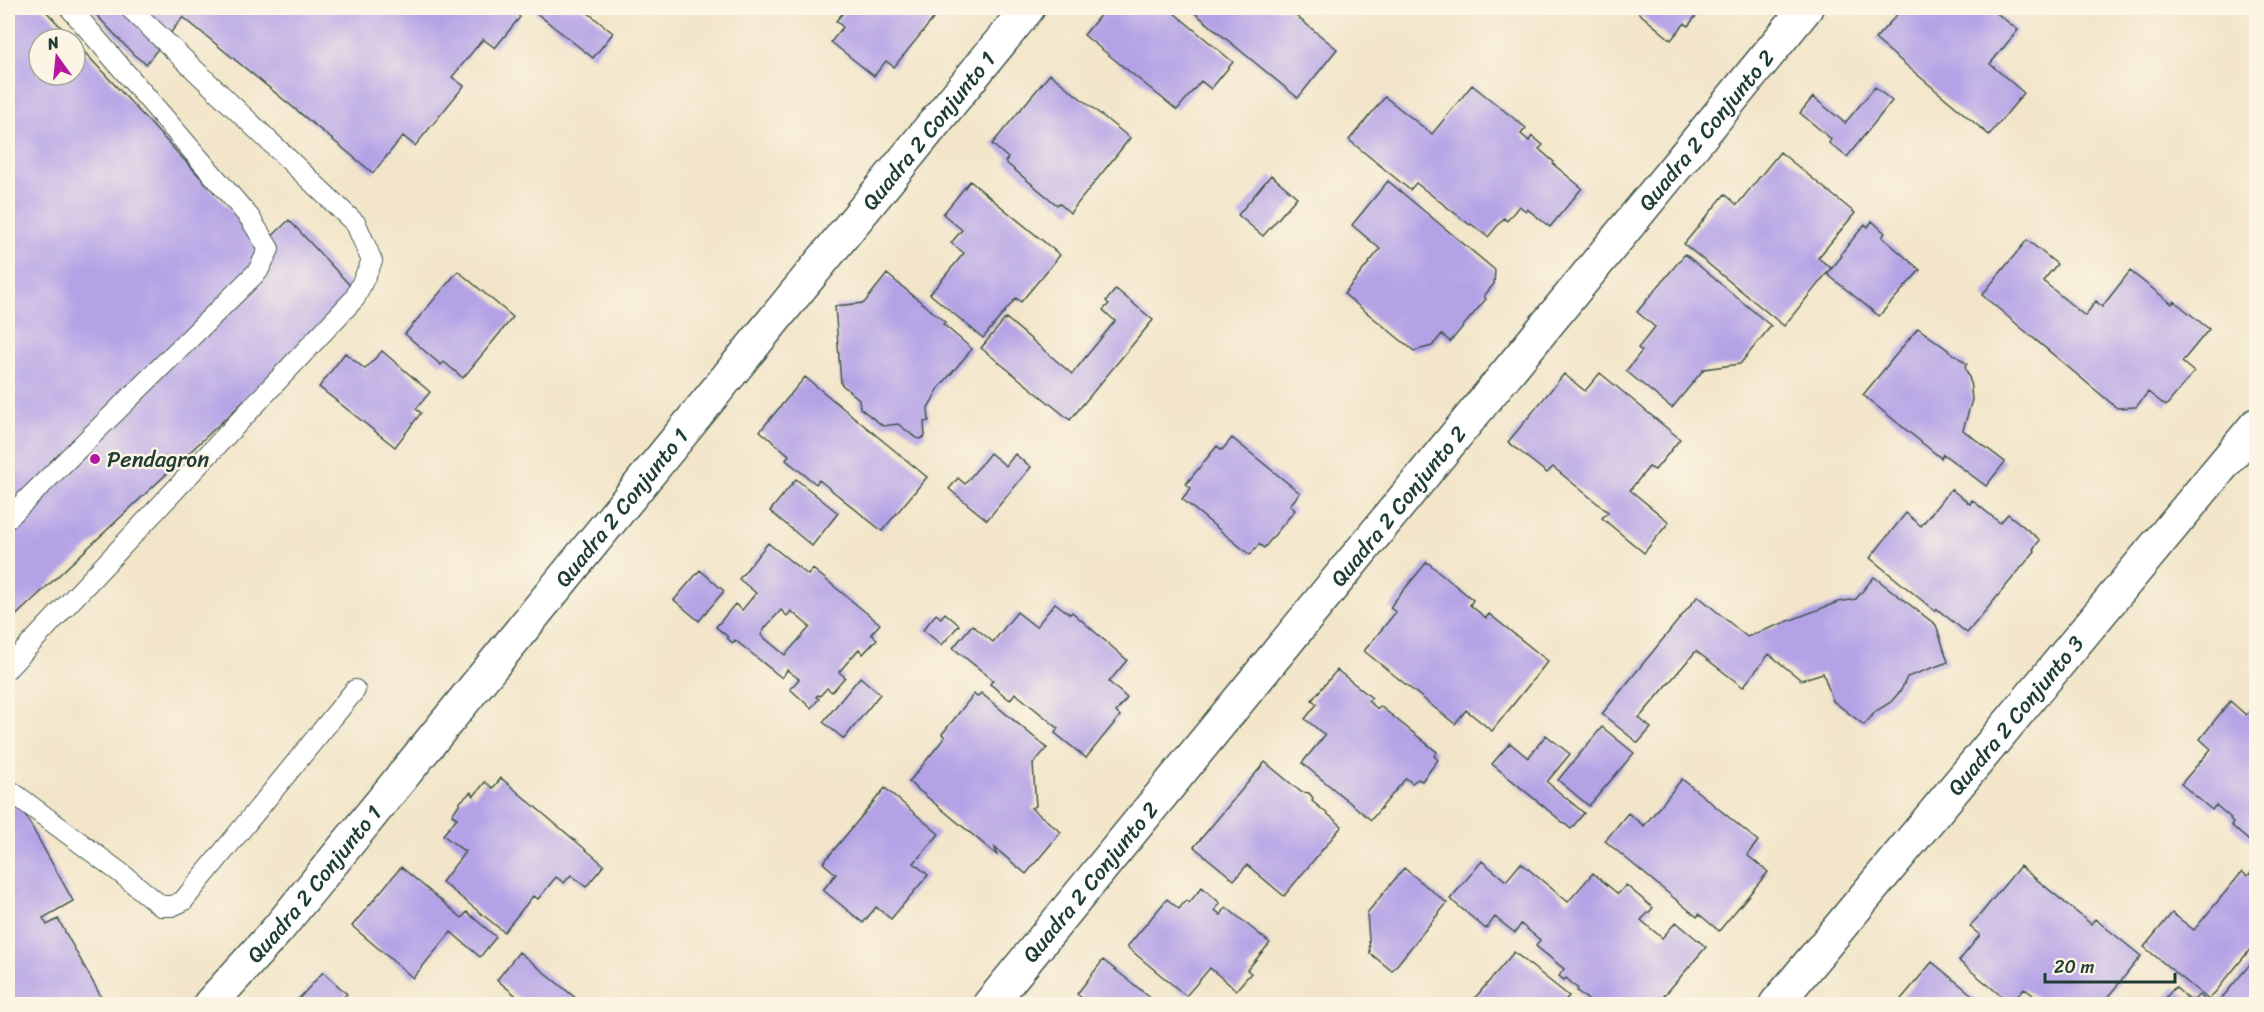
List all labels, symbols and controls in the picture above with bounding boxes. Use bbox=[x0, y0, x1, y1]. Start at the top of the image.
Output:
north arrow bbox=[27, 27, 87, 87]
text: N bbox=[43, 27, 63, 59]
street label: Quadra 2 Conjunto 2 bbox=[1628, 40, 1785, 219]
street label: Quadra 2 Conjunto 1 bbox=[851, 42, 1005, 219]
street label: Quadra 2 Conjunto 2 bbox=[1320, 416, 1477, 595]
street label: Quadra 2 Conjunto 1 bbox=[544, 419, 698, 596]
place label: Pendagron bbox=[107, 440, 209, 479]
marker: Pendagron bbox=[88, 452, 102, 466]
street label: Quadra 2 Conjunto 3 bbox=[1937, 626, 2094, 804]
street label: Quadra 2 Conjunto 2 bbox=[1012, 792, 1169, 971]
street label: Quadra 2 Conjunto 1 bbox=[236, 796, 392, 972]
scale bar bbox=[2045, 946, 2176, 984]
text: 20 m bbox=[2054, 951, 2094, 983]

